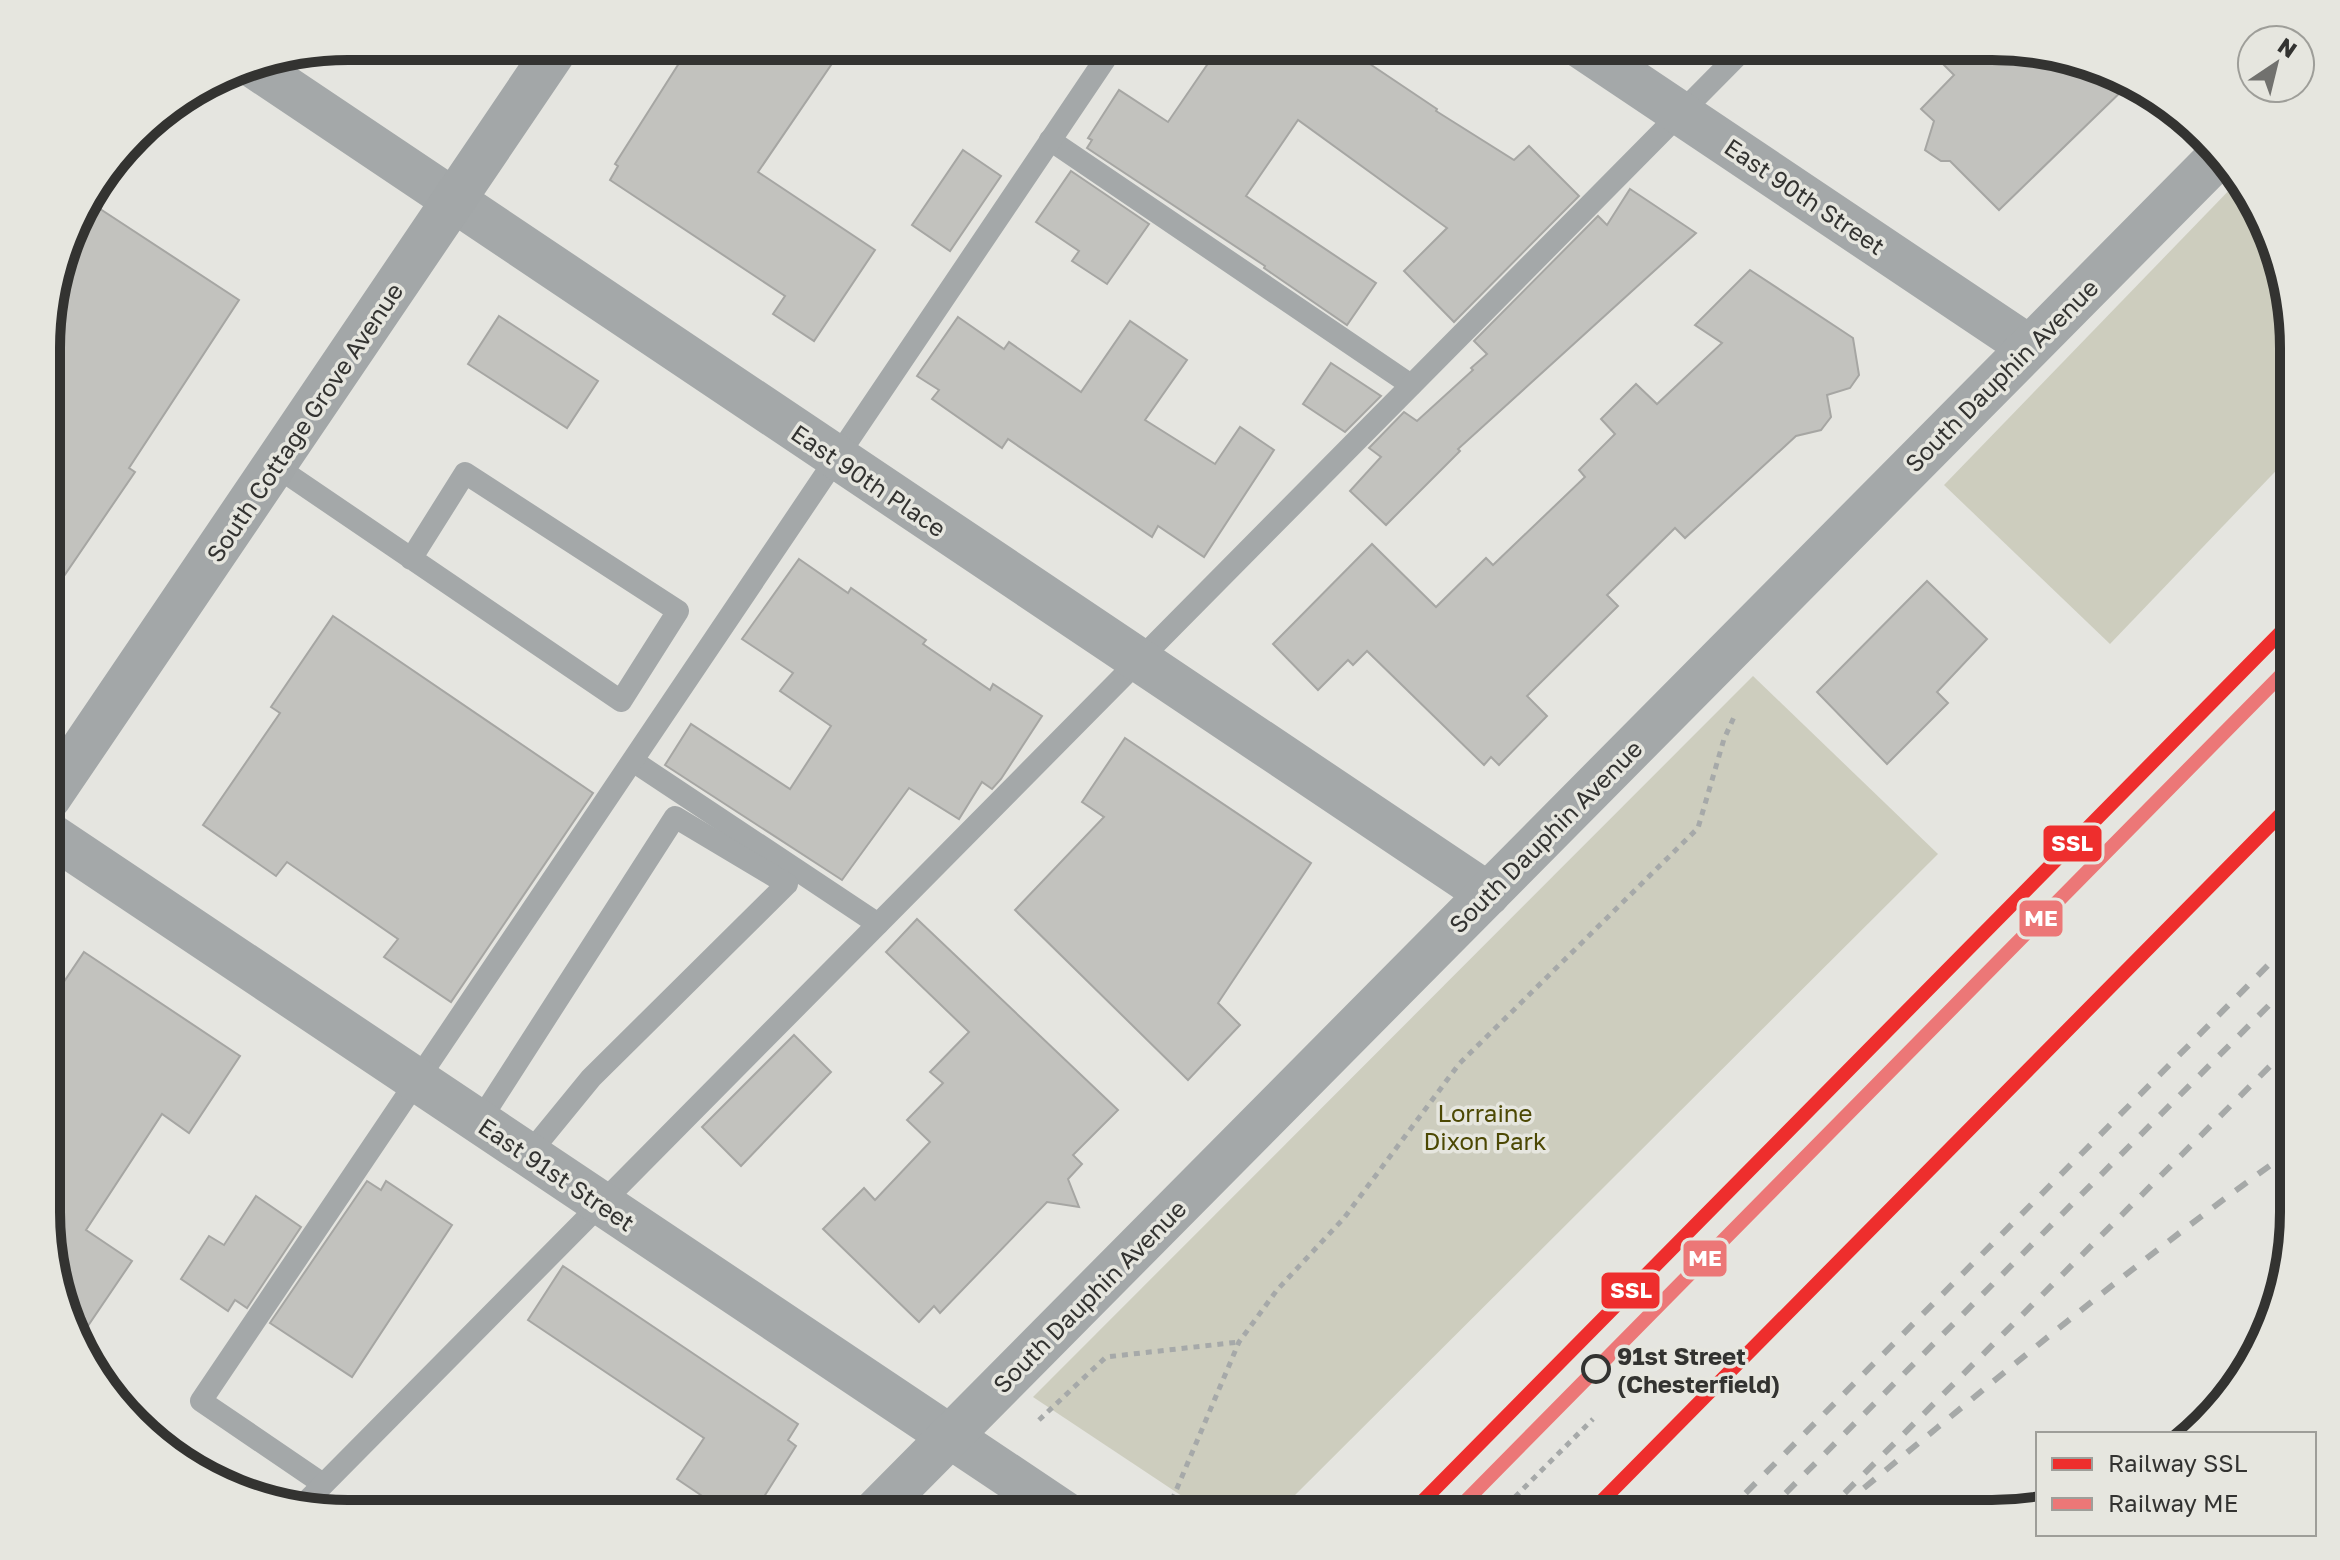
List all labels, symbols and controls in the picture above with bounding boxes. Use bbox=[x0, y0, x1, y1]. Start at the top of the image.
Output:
north arrow bbox=[2236, 24, 2316, 104]
text: N bbox=[2273, 31, 2302, 63]
street label: East 90th Street bbox=[1719, 132, 1891, 260]
street label: South Dauphin Avenue bbox=[1898, 272, 2104, 478]
street label: South Cottage Grove Avenue bbox=[200, 277, 408, 567]
street label: East 90th Place bbox=[786, 418, 952, 542]
street label: South Dauphin Avenue bbox=[1442, 733, 1648, 939]
line badge: SSL bbox=[2042, 824, 2103, 863]
text: SSL bbox=[2051, 829, 2093, 856]
line badge: ME bbox=[2018, 899, 2064, 938]
text: ME bbox=[2024, 904, 2058, 931]
park label: Lorraine Dixon Park bbox=[1423, 1098, 1547, 1155]
street label: East 91st Street bbox=[474, 1111, 640, 1237]
street label: South Dauphin Avenue bbox=[986, 1193, 1192, 1399]
line badge: ME bbox=[1682, 1239, 1728, 1278]
text: ME bbox=[1688, 1244, 1722, 1271]
line badge: SSL bbox=[1600, 1271, 1661, 1310]
text: SSL bbox=[1610, 1276, 1652, 1303]
place label: 91st Street (Chesterfield) bbox=[1617, 1341, 1780, 1398]
marker: 91st Street (Chesterfield) bbox=[1582, 1355, 1610, 1383]
legend bbox=[2036, 1432, 2316, 1536]
text: Railway SSL bbox=[2108, 1448, 2248, 1477]
text: Railway ME bbox=[2108, 1488, 2238, 1517]

